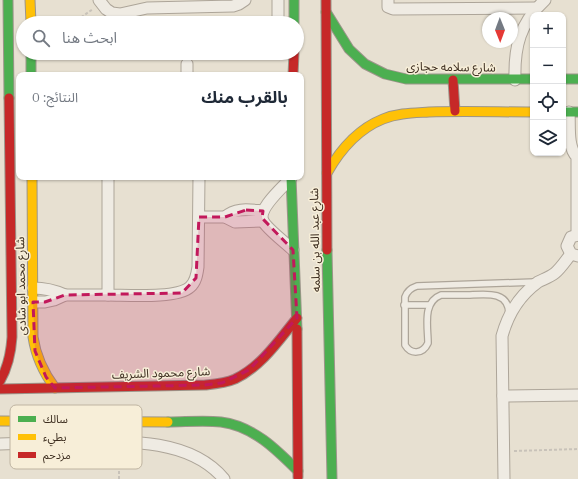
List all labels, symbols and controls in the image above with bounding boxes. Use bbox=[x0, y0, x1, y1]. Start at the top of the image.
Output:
north arrow bbox=[482, 12, 518, 48]
map controls bbox=[530, 12, 566, 156]
button: + bbox=[530, 12, 566, 48]
search box bbox=[16, 16, 304, 60]
icon: search bbox=[30, 27, 52, 49]
text: ابحث هنا bbox=[62, 28, 117, 47]
button: − bbox=[530, 48, 566, 84]
street label: شارع سلامه حجازى bbox=[406, 58, 496, 77]
button: locate bbox=[530, 84, 566, 120]
text: بالقرب منك bbox=[201, 86, 288, 108]
text: النتائج: 0 bbox=[32, 89, 78, 106]
button: layers bbox=[530, 120, 566, 156]
street label: شارع عبد الله بن سلمه bbox=[306, 188, 325, 292]
street label: شارع محمد ابو شادى bbox=[12, 237, 31, 335]
street label: شارع محمود الشريف bbox=[111, 363, 211, 384]
legend bbox=[10, 405, 142, 469]
text: سالك bbox=[43, 412, 68, 426]
text: بطيء bbox=[43, 430, 66, 447]
text: مزدحم bbox=[43, 448, 71, 464]

